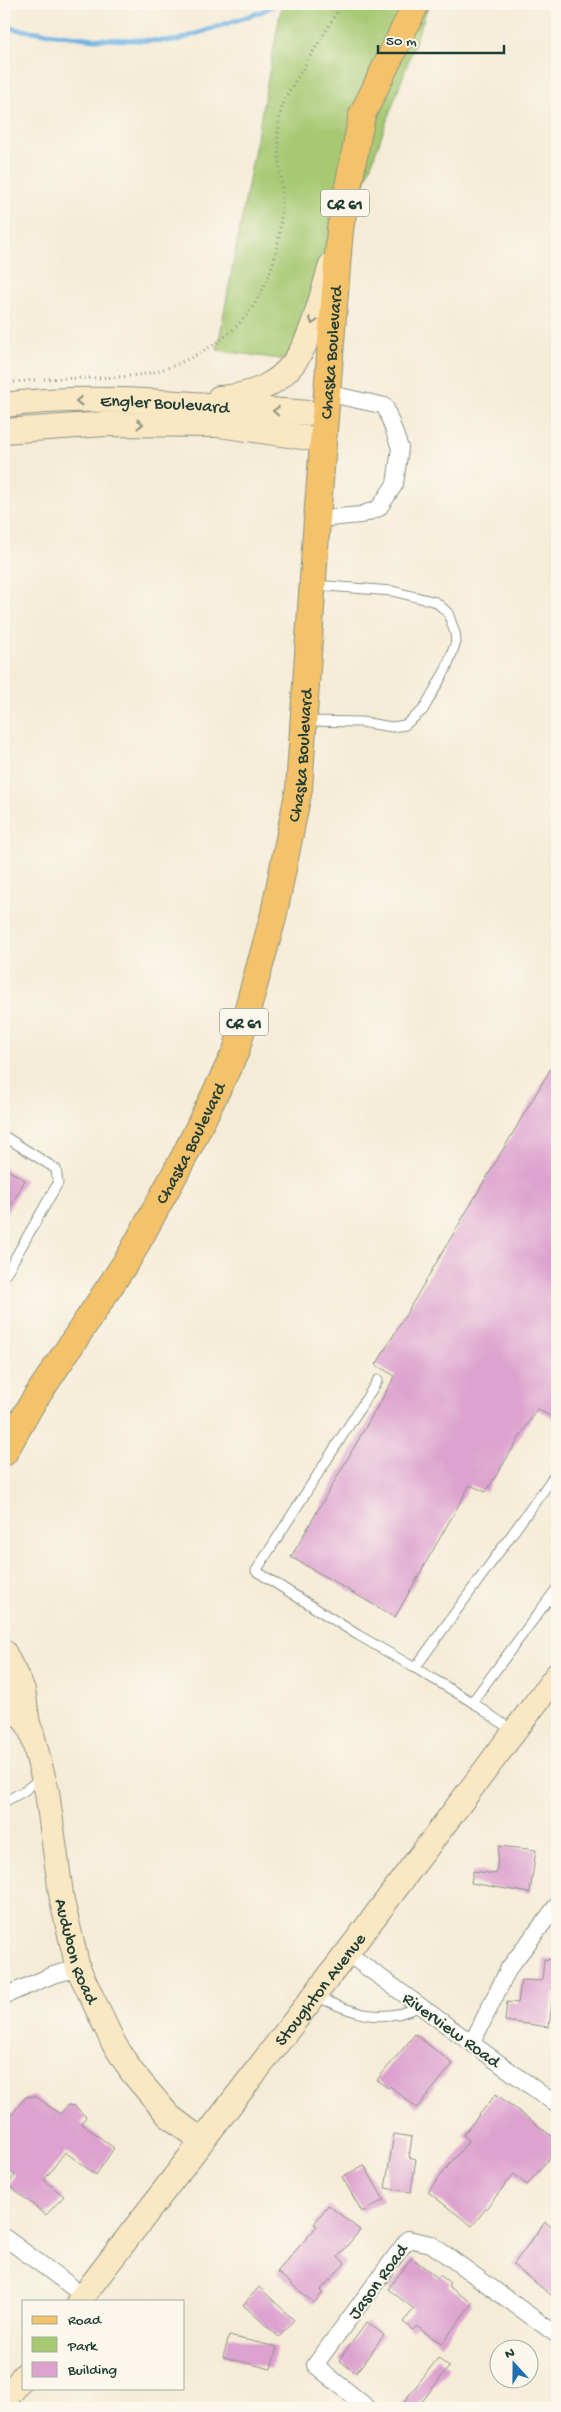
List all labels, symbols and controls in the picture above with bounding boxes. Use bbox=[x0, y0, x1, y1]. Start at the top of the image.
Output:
scale bar bbox=[378, 22, 505, 54]
text: 50 m bbox=[386, 33, 417, 51]
road number: CR 61 bbox=[321, 190, 369, 217]
street label: Chaska Boulevard bbox=[317, 284, 349, 420]
one-way arrow bbox=[309, 317, 319, 325]
street label: Engler Boulevard bbox=[100, 392, 231, 420]
one-way arrow bbox=[75, 396, 82, 406]
one-way arrow bbox=[272, 406, 280, 417]
one-way arrow bbox=[136, 419, 144, 430]
street label: Chaska Boulevard bbox=[285, 687, 319, 824]
road number: CR 61 bbox=[220, 1009, 268, 1036]
street label: Chaska Boulevard bbox=[152, 1079, 232, 1208]
street label: Audubon Road bbox=[49, 1897, 102, 2009]
street label: Stoughton Avenue bbox=[271, 1929, 372, 2051]
street label: Riverview Road bbox=[398, 1989, 505, 2074]
street label: Jason Road bbox=[345, 2240, 414, 2324]
legend bbox=[22, 2300, 185, 2390]
text: Road bbox=[68, 2312, 102, 2330]
text: Park bbox=[67, 2338, 98, 2356]
north arrow bbox=[488, 2340, 538, 2390]
text: N bbox=[503, 2345, 518, 2364]
text: Building bbox=[67, 2362, 117, 2380]

